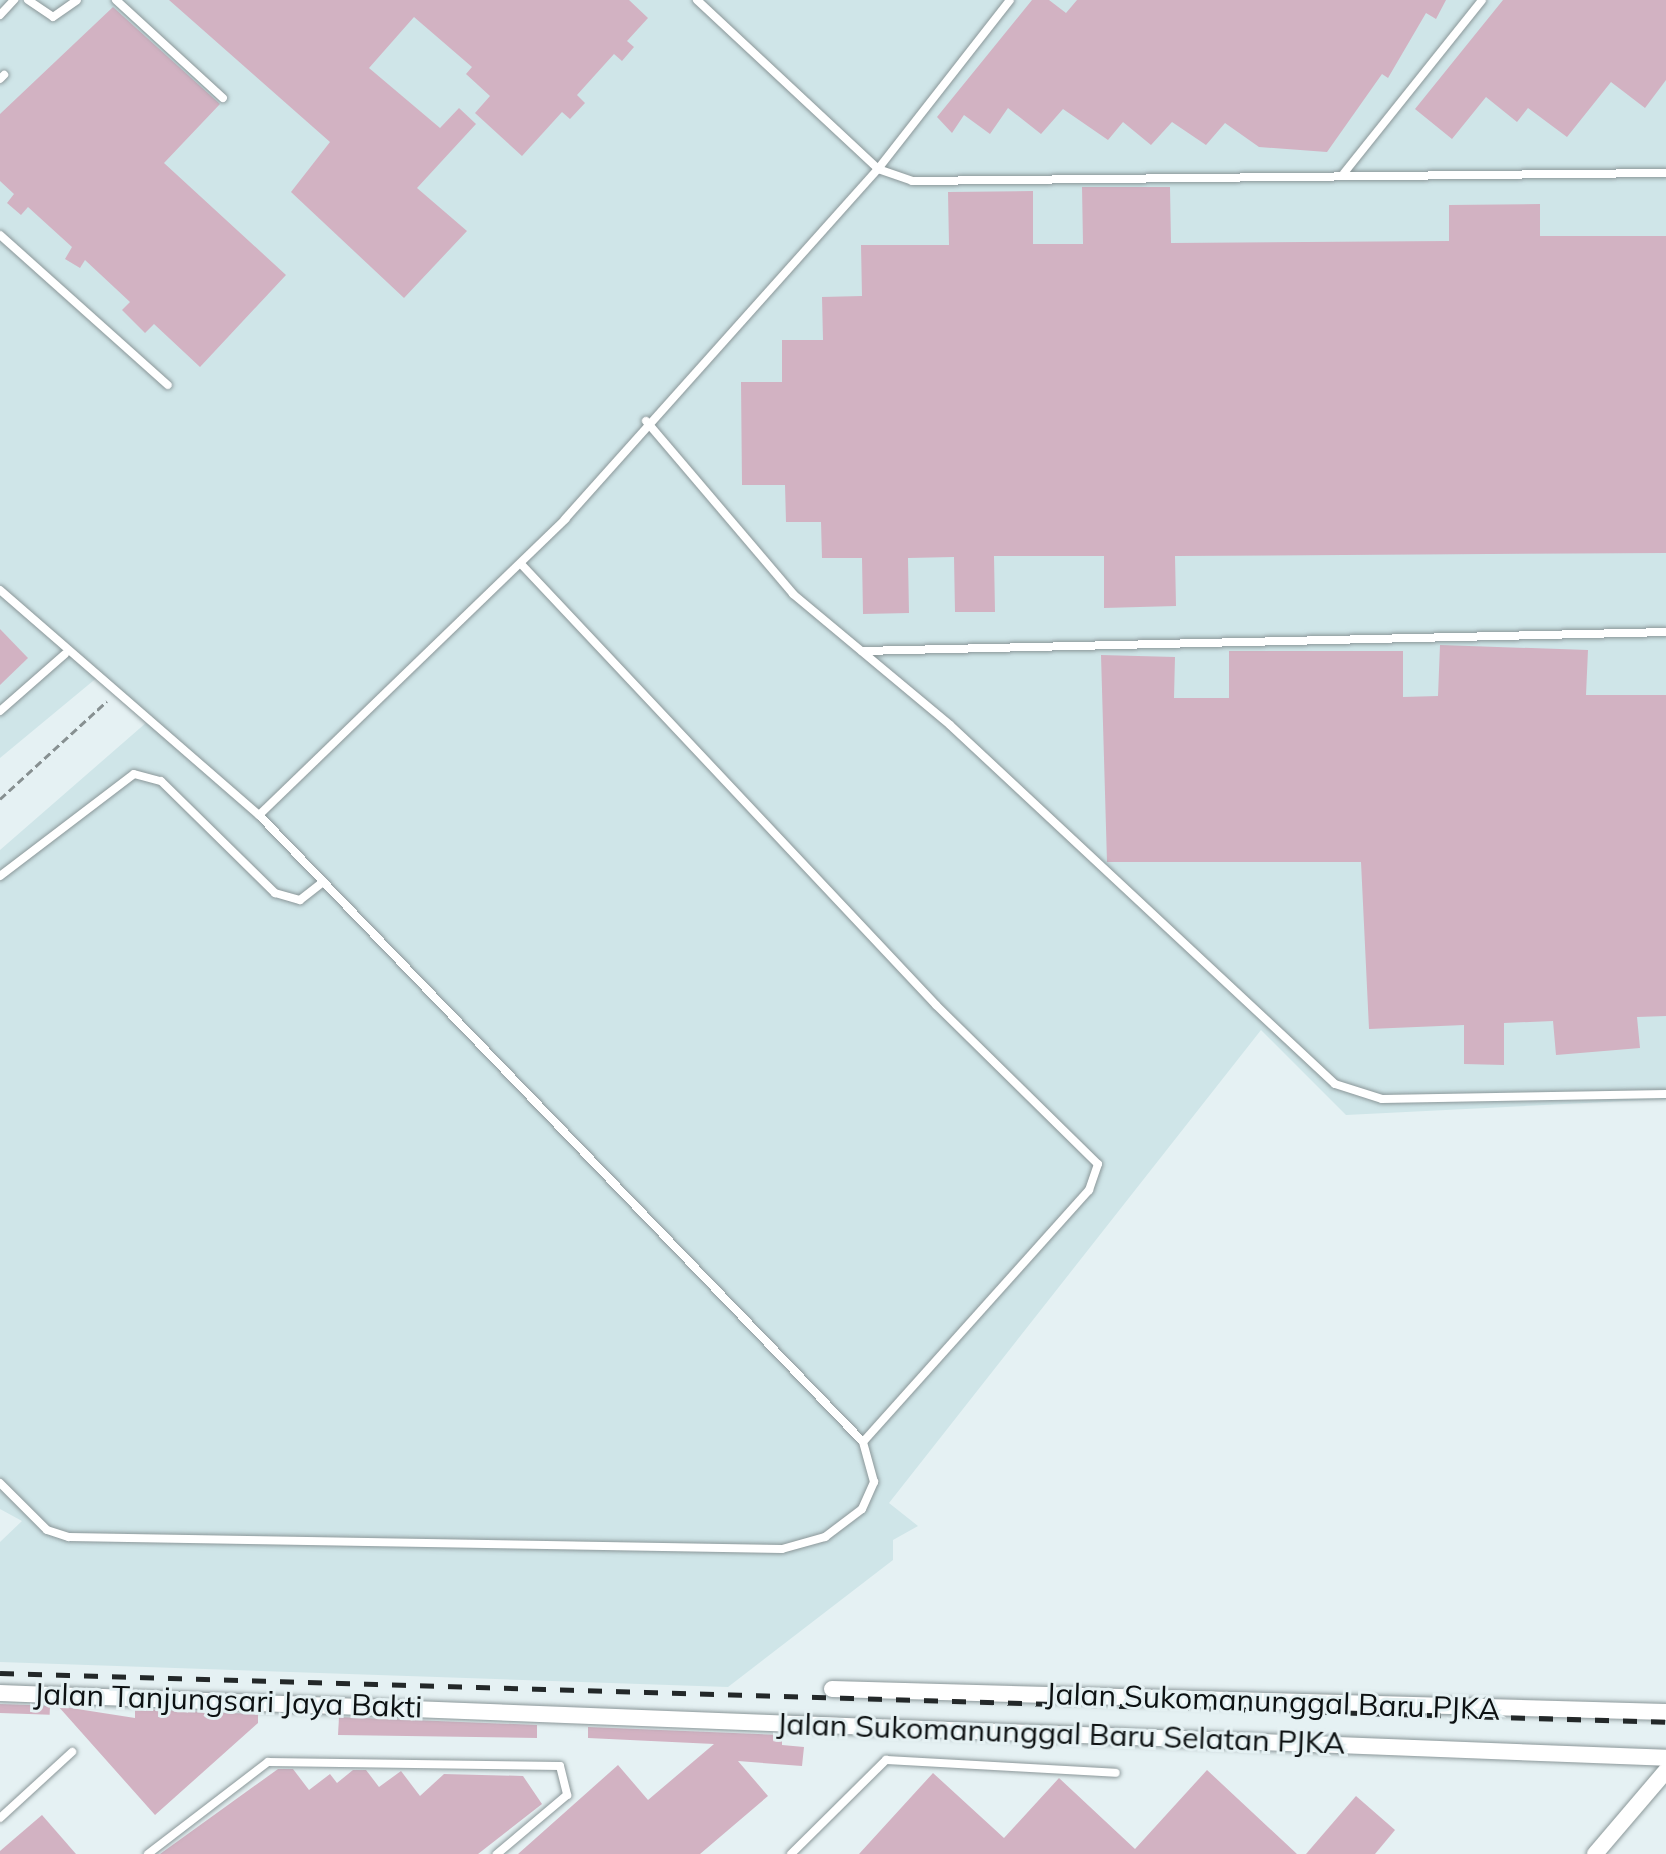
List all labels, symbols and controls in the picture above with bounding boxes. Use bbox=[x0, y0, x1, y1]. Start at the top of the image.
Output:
street label: Jalan Tanjungsari Jaya Bakti bbox=[33, 1675, 423, 1725]
street label: Jalan Sukomanunggal Baru PJKA bbox=[1045, 1675, 1501, 1727]
street label: Jalan Sukomanunggal Baru Selatan PJKA bbox=[776, 1705, 1346, 1761]

